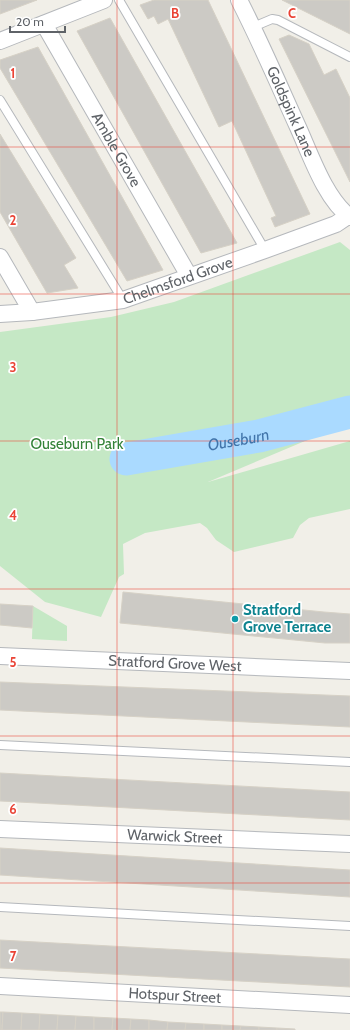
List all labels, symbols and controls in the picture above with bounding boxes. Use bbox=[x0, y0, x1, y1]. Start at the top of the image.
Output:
text: B bbox=[171, 5, 179, 21]
text: C bbox=[288, 5, 296, 21]
scale bar bbox=[10, 8, 65, 34]
text: 20 m bbox=[16, 14, 44, 29]
street label: Goldspink Lane bbox=[263, 63, 319, 160]
text: 1 bbox=[11, 65, 15, 81]
street label: Amble Grove bbox=[88, 109, 145, 190]
text: 2 bbox=[10, 212, 17, 228]
street label: Chelmsford Grove bbox=[121, 253, 235, 308]
text: 3 bbox=[9, 359, 17, 375]
water label: Ouseburn bbox=[206, 424, 271, 454]
park label: Ouseburn Park bbox=[31, 435, 124, 453]
text: 4 bbox=[9, 507, 17, 523]
place label: Stratford Grove Terrace bbox=[243, 601, 331, 636]
marker: Stratford Grove Terrace bbox=[230, 614, 240, 624]
street label: Stratford Grove West bbox=[108, 652, 242, 675]
text: 5 bbox=[10, 654, 17, 670]
text: 6 bbox=[9, 801, 17, 817]
street label: Warwick Street bbox=[127, 825, 223, 848]
text: 7 bbox=[10, 948, 17, 964]
street label: Hotspur Street bbox=[128, 984, 222, 1007]

